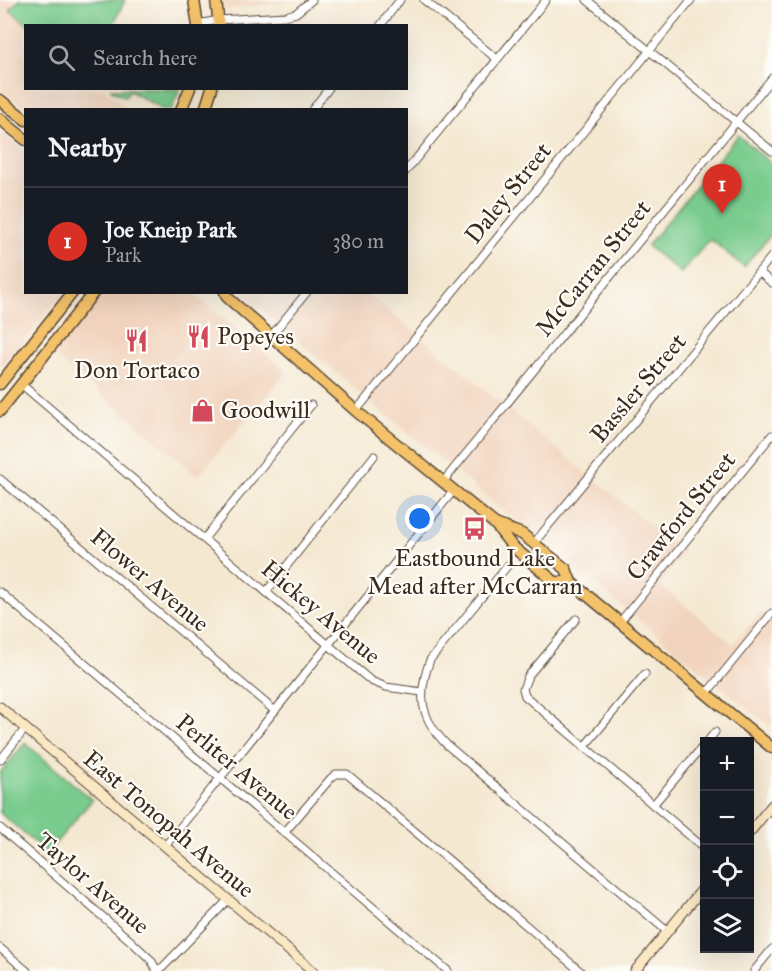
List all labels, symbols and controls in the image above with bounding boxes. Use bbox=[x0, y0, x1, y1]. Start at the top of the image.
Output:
search box bbox=[24, 24, 408, 90]
icon: search bbox=[45, 41, 78, 74]
text: Search here bbox=[93, 44, 197, 71]
text: Nearby bbox=[48, 131, 126, 163]
street label: Daley Street bbox=[458, 136, 558, 250]
pin: 1 bbox=[702, 164, 742, 214]
street label: McCarran Street bbox=[529, 193, 658, 342]
text: Joe Kneip Park bbox=[105, 216, 237, 243]
text: 1 bbox=[64, 229, 71, 253]
text: 380 m bbox=[333, 229, 384, 253]
text: Park bbox=[105, 243, 141, 267]
place label: Popeyes bbox=[217, 321, 294, 351]
restaurant icon: Popeyes bbox=[186, 323, 212, 349]
restaurant icon: Don Tortaco bbox=[124, 327, 150, 353]
street label: Bassler Street bbox=[584, 327, 693, 449]
place label: Don Tortaco bbox=[74, 355, 200, 385]
place label: Goodwill bbox=[221, 395, 311, 425]
shop icon: Goodwill bbox=[190, 397, 216, 423]
street label: Crawford Street bbox=[620, 445, 742, 586]
your location bbox=[405, 504, 434, 533]
bus stop icon: Eastbound Lake Mead after McCarran bbox=[462, 515, 488, 541]
street label: Flower Avenue bbox=[84, 522, 216, 638]
place label: Eastbound Lake Mead after McCarran bbox=[367, 543, 583, 601]
street label: Hickey Avenue bbox=[255, 553, 387, 671]
street label: Perliter Avenue bbox=[170, 707, 304, 827]
map controls bbox=[700, 737, 754, 953]
button: + bbox=[700, 737, 754, 791]
street label: East Tonopah Avenue bbox=[77, 744, 261, 904]
button: − bbox=[700, 791, 754, 845]
street label: Taylor Avenue bbox=[30, 825, 156, 941]
button: locate bbox=[700, 845, 754, 899]
button: layers bbox=[700, 899, 754, 953]

